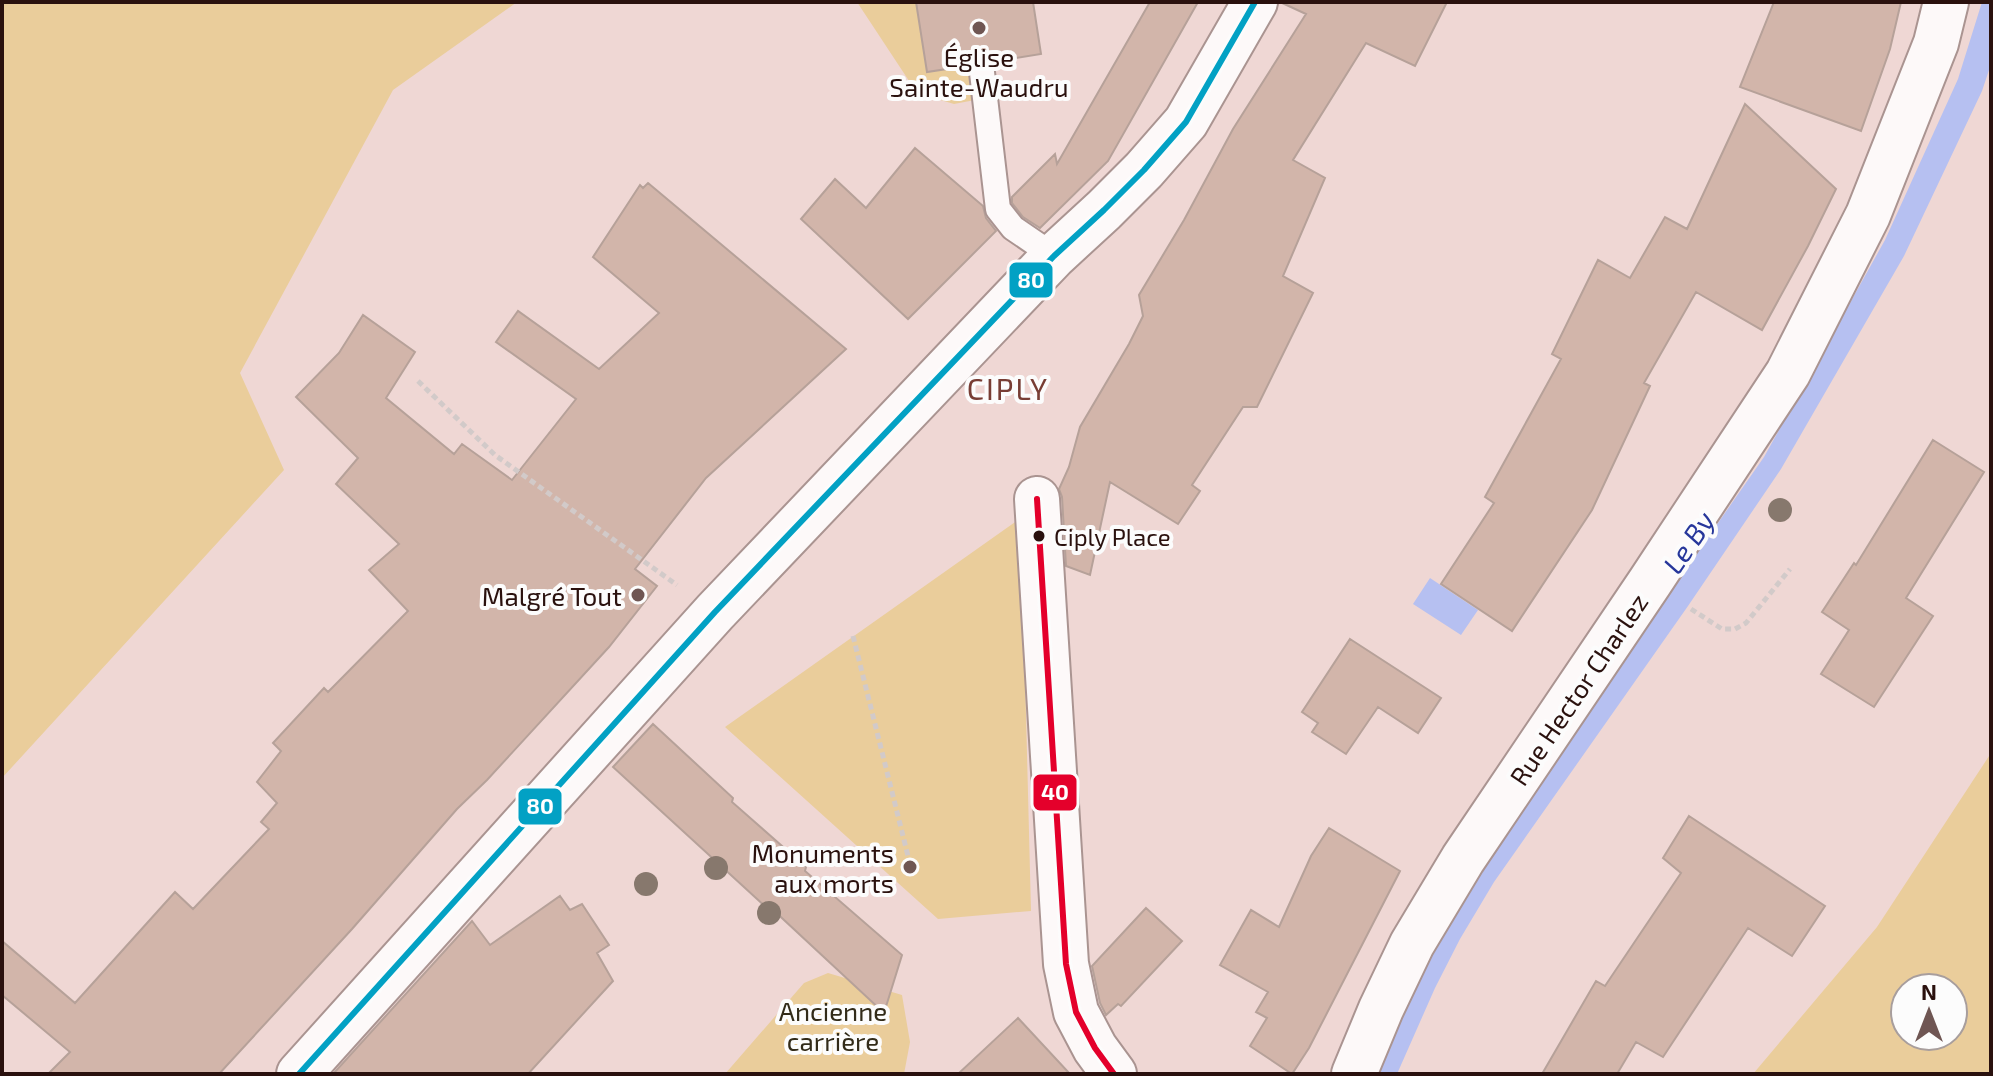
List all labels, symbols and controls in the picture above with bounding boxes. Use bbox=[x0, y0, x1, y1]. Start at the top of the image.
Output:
marker: Église Sainte-Waudru bbox=[970, 19, 988, 37]
place label: Église Sainte-Waudru bbox=[889, 41, 1069, 102]
line badge: 80 bbox=[1008, 261, 1054, 299]
text: 80 bbox=[1017, 266, 1045, 292]
district label: CIPLY bbox=[967, 370, 1049, 406]
water label: Le By bbox=[1655, 504, 1721, 580]
place label: Ciply Place bbox=[1054, 522, 1171, 551]
marker: Ciply Place bbox=[1031, 528, 1047, 544]
place label: Malgré Tout bbox=[482, 580, 622, 611]
marker: Malgré Tout bbox=[629, 586, 647, 604]
street label: Rue Hector Charlez bbox=[1502, 587, 1654, 791]
line badge: 40 bbox=[1032, 773, 1078, 812]
text: 40 bbox=[1041, 778, 1069, 804]
line badge: 80 bbox=[517, 787, 563, 826]
text: 80 bbox=[526, 792, 554, 818]
place label: Monuments aux morts bbox=[752, 837, 894, 898]
marker: Monuments aux morts bbox=[901, 858, 919, 876]
north arrow bbox=[1889, 972, 1969, 1052]
text: N bbox=[1921, 978, 1937, 1004]
park label: Ancienne carrière bbox=[779, 995, 887, 1056]

